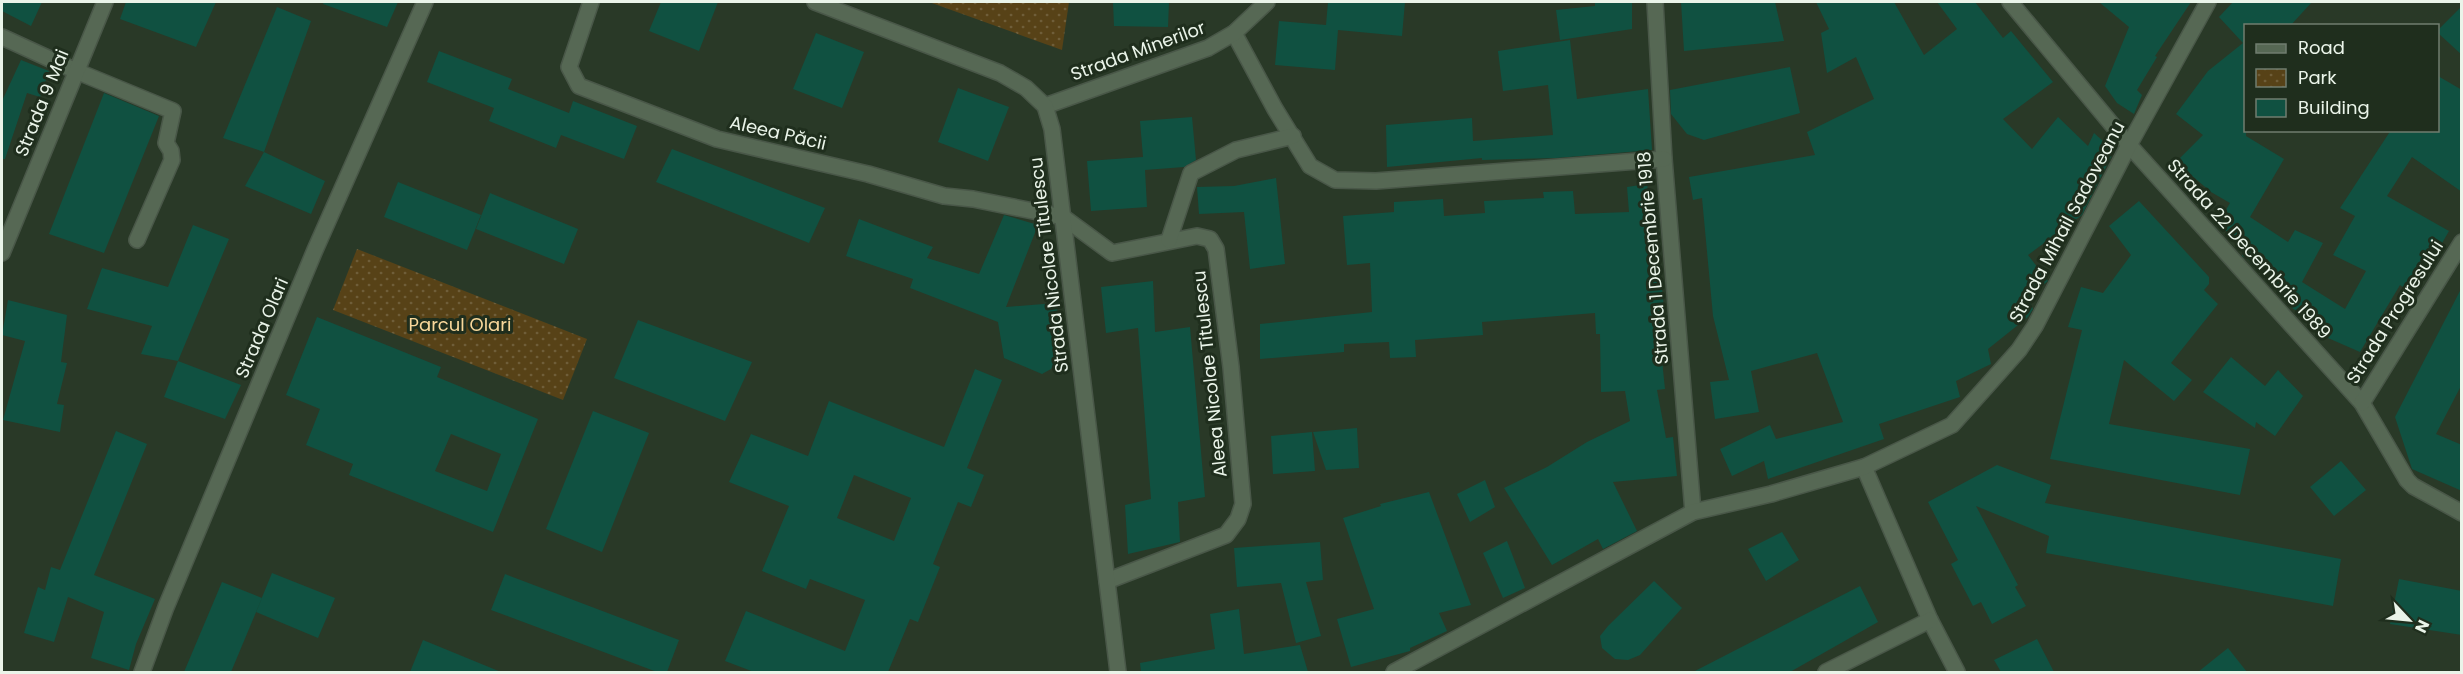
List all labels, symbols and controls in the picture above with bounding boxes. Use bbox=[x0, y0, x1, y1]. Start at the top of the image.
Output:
street label: Strada Minerilor bbox=[1067, 14, 1209, 86]
legend bbox=[2244, 24, 2439, 132]
text: Road bbox=[2298, 35, 2345, 60]
street label: Strada 9 Mai bbox=[9, 46, 74, 160]
text: Park bbox=[2298, 65, 2337, 90]
text: Building bbox=[2298, 95, 2370, 120]
street label: Aleea Păcii bbox=[727, 109, 829, 156]
street label: Strada Mihail Sadoveanu bbox=[2003, 116, 2130, 327]
street label: Strada 1 Decembrie 1918 bbox=[1631, 151, 1674, 366]
street label: Strada 22 Decembrie 1989 bbox=[2162, 153, 2337, 344]
street label: Strada Nicolae Titulescu bbox=[1023, 156, 1074, 374]
street label: Strada Progresului bbox=[2340, 235, 2449, 388]
street label: Aleea Nicolae Titulescu bbox=[1186, 270, 1233, 479]
street label: Strada Olari bbox=[229, 274, 294, 382]
park label: Parcul Olari bbox=[409, 312, 511, 337]
north arrow bbox=[2379, 590, 2439, 650]
text: N bbox=[2409, 616, 2435, 637]

